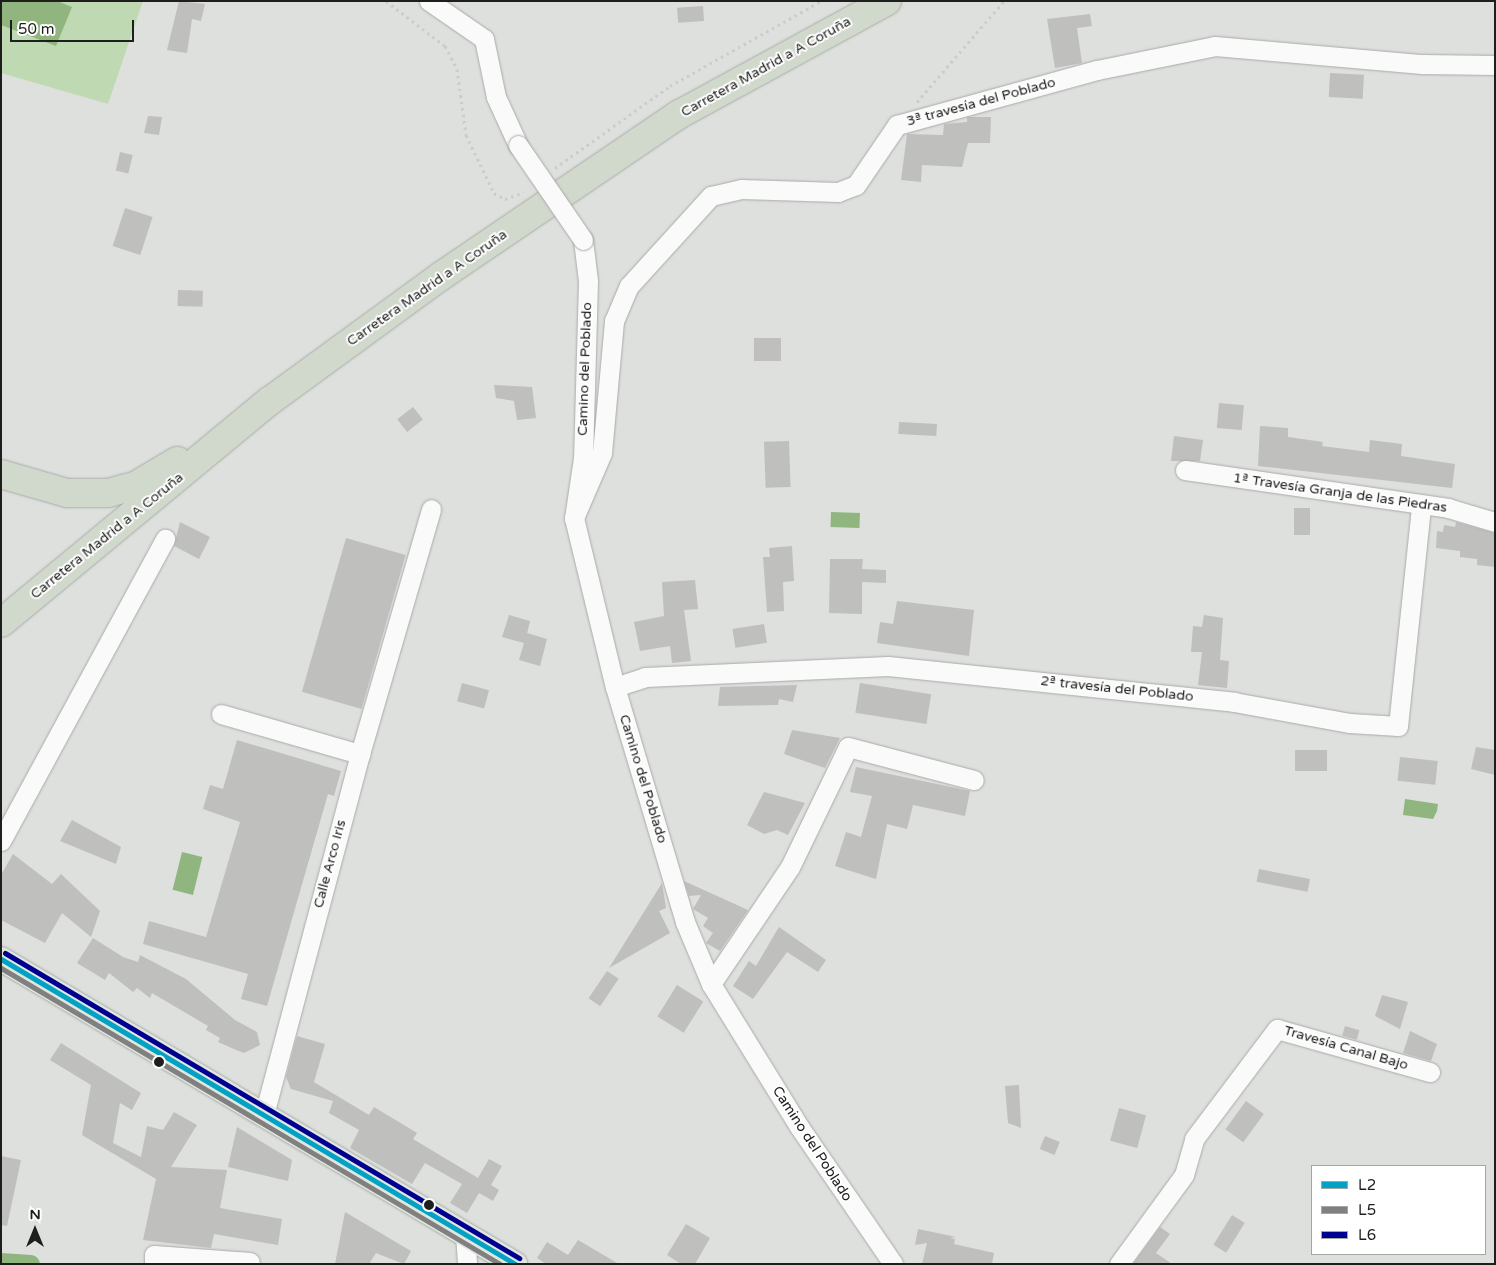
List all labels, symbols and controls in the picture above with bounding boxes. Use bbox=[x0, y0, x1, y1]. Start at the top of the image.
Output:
scale bar bbox=[12, 10, 136, 42]
street label: Carretera Madrid a A Coruña bbox=[678, 13, 854, 121]
text: 50 m bbox=[18, 20, 55, 38]
street label: 3ª travesía del Poblado bbox=[905, 74, 1057, 130]
street label: Carretera Madrid a A Coruña bbox=[344, 226, 510, 350]
street label: Camino del Poblado bbox=[574, 302, 596, 436]
street label: Carretera Madrid a A Coruña bbox=[27, 469, 187, 603]
street label: 1ª Travesía Granja de las Piedras bbox=[1232, 470, 1448, 516]
street label: 2ª travesía del Poblado bbox=[1040, 673, 1194, 705]
street label: Camino del Poblado bbox=[615, 713, 671, 845]
street label: Calle Arco Iris bbox=[310, 818, 350, 910]
street label: Travesía Canal Bajo bbox=[1282, 1022, 1410, 1074]
unlabelled marker bbox=[154, 1057, 164, 1067]
street label: Camino del Poblado bbox=[769, 1083, 855, 1205]
legend bbox=[1311, 1165, 1486, 1255]
text: L2 bbox=[1358, 1176, 1376, 1194]
unlabelled marker bbox=[424, 1200, 434, 1210]
text: L5 bbox=[1358, 1201, 1376, 1219]
north arrow bbox=[10, 1205, 60, 1255]
text: N bbox=[29, 1206, 41, 1223]
text: L6 bbox=[1358, 1226, 1376, 1244]

